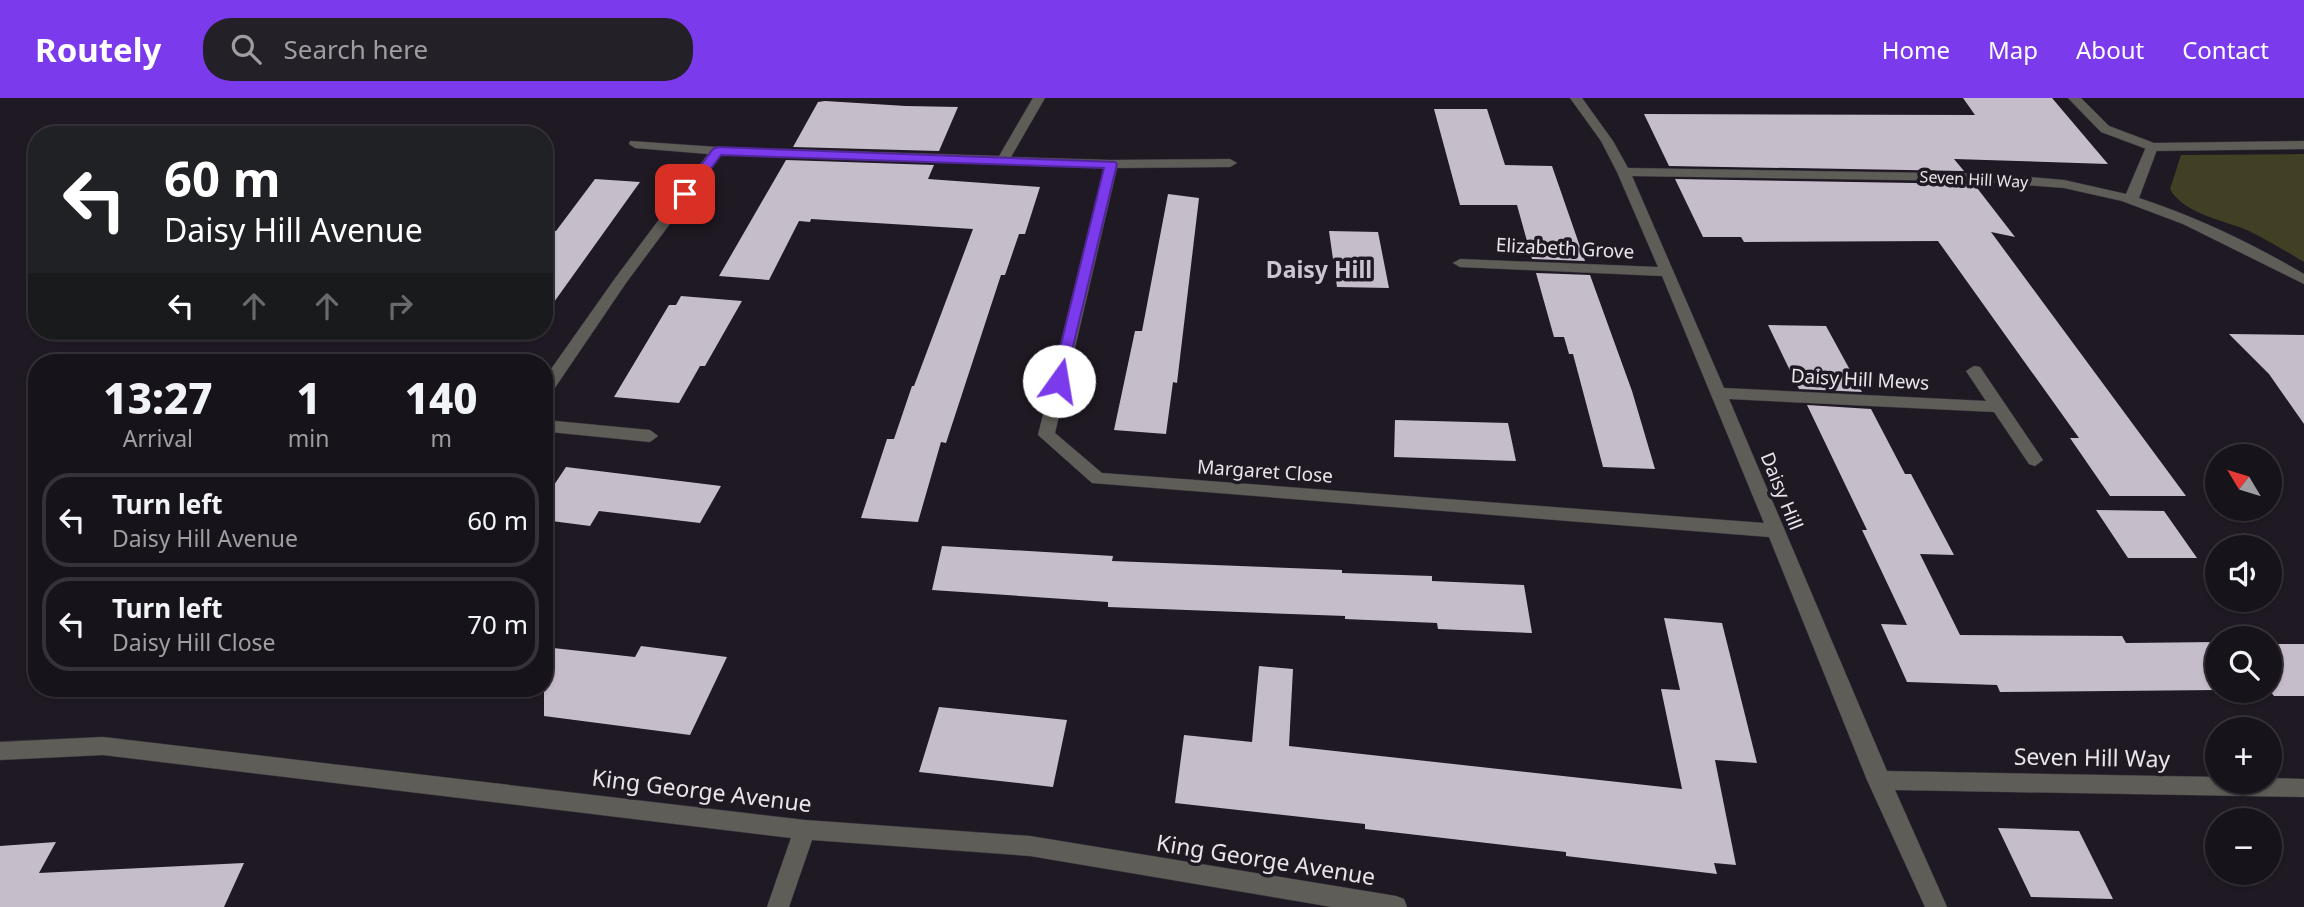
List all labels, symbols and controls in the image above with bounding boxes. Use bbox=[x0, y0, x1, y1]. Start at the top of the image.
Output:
search box bbox=[203, 18, 693, 81]
text: Routely bbox=[35, 27, 161, 72]
icon: search bbox=[227, 30, 265, 68]
text: Search here bbox=[283, 31, 428, 67]
text: Home bbox=[1882, 33, 1950, 66]
text: Map bbox=[1988, 33, 2038, 66]
text: About bbox=[2076, 33, 2144, 66]
text: Contact bbox=[2182, 33, 2269, 66]
text: 60 m bbox=[164, 145, 281, 211]
icon: left bbox=[49, 154, 140, 245]
pin bbox=[655, 164, 715, 224]
street label: Seven Hill Way bbox=[1919, 165, 2030, 193]
icon: arrive bbox=[666, 175, 704, 213]
text: Daisy Hill Avenue bbox=[164, 208, 423, 251]
street label: Elizabeth Grove bbox=[1495, 231, 1635, 265]
district label: Daisy Hill bbox=[1266, 253, 1372, 285]
icon: left bbox=[162, 287, 200, 325]
icon: ahead bbox=[235, 287, 273, 325]
icon: ahead bbox=[308, 287, 346, 325]
icon: right bbox=[381, 287, 419, 325]
position arrow bbox=[1022, 344, 1096, 418]
street label: Daisy Hill Mews bbox=[1790, 362, 1930, 396]
text: 13:27 bbox=[103, 369, 212, 426]
text: 1 bbox=[296, 369, 321, 426]
text: 140 bbox=[405, 369, 478, 426]
text: Arrival bbox=[123, 422, 193, 454]
text: min bbox=[288, 422, 329, 454]
text: m bbox=[430, 422, 452, 454]
north arrow bbox=[2205, 444, 2282, 522]
map controls bbox=[2205, 444, 2282, 885]
street label: Daisy Hill bbox=[1755, 448, 1809, 534]
street label: Margaret Close bbox=[1196, 453, 1334, 489]
text: Turn left bbox=[112, 486, 223, 522]
icon: left bbox=[53, 501, 91, 539]
text: 60 m bbox=[467, 502, 528, 538]
text: Daisy Hill Avenue bbox=[112, 522, 298, 554]
button: sound bbox=[2205, 535, 2282, 612]
text: Turn left bbox=[112, 590, 223, 626]
icon: left bbox=[53, 605, 91, 643]
text: 70 m bbox=[467, 606, 528, 642]
text: Daisy Hill Close bbox=[112, 626, 276, 658]
button: search bbox=[2205, 626, 2282, 703]
button: + bbox=[2205, 717, 2282, 794]
street label: Seven Hill Way bbox=[2014, 740, 2171, 774]
street label: King George Avenue bbox=[590, 761, 814, 819]
button: − bbox=[2205, 808, 2282, 885]
street label: King George Avenue bbox=[1154, 826, 1378, 892]

